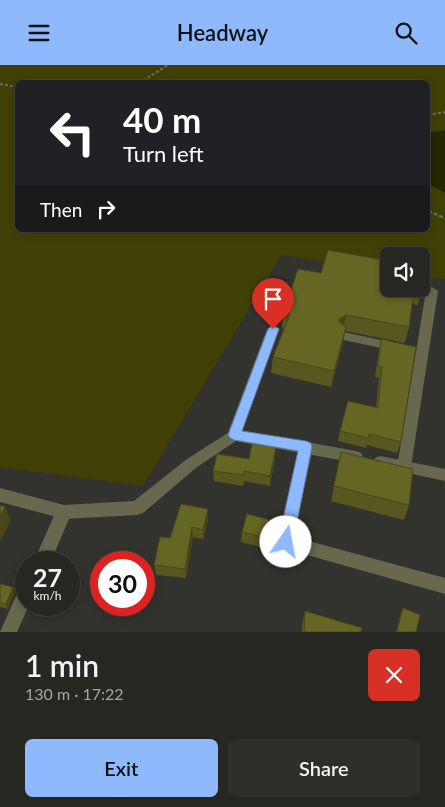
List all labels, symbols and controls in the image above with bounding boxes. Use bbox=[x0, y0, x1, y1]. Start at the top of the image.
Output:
icon: menu bbox=[25, 19, 53, 47]
text: Headway bbox=[177, 19, 268, 46]
icon: search bbox=[392, 19, 420, 47]
text: 40 m bbox=[123, 98, 201, 140]
icon: left bbox=[40, 100, 105, 165]
text: Turn left bbox=[123, 140, 204, 167]
icon: right bbox=[92, 195, 120, 223]
text: Then bbox=[40, 198, 82, 221]
map controls bbox=[380, 247, 430, 297]
button: sound bbox=[380, 247, 430, 297]
pin bbox=[252, 278, 294, 329]
icon: arrive bbox=[259, 285, 287, 313]
position arrow bbox=[259, 515, 311, 567]
speed limit sign: 30 bbox=[90, 551, 155, 616]
text: 27 bbox=[33, 562, 62, 592]
text: km/h bbox=[33, 588, 62, 603]
text: 1 min bbox=[25, 647, 99, 683]
button: close bbox=[368, 649, 420, 701]
text: 130 m · 17:22 bbox=[25, 684, 124, 703]
button: Exit bbox=[25, 739, 218, 797]
button: Share bbox=[228, 739, 420, 797]

